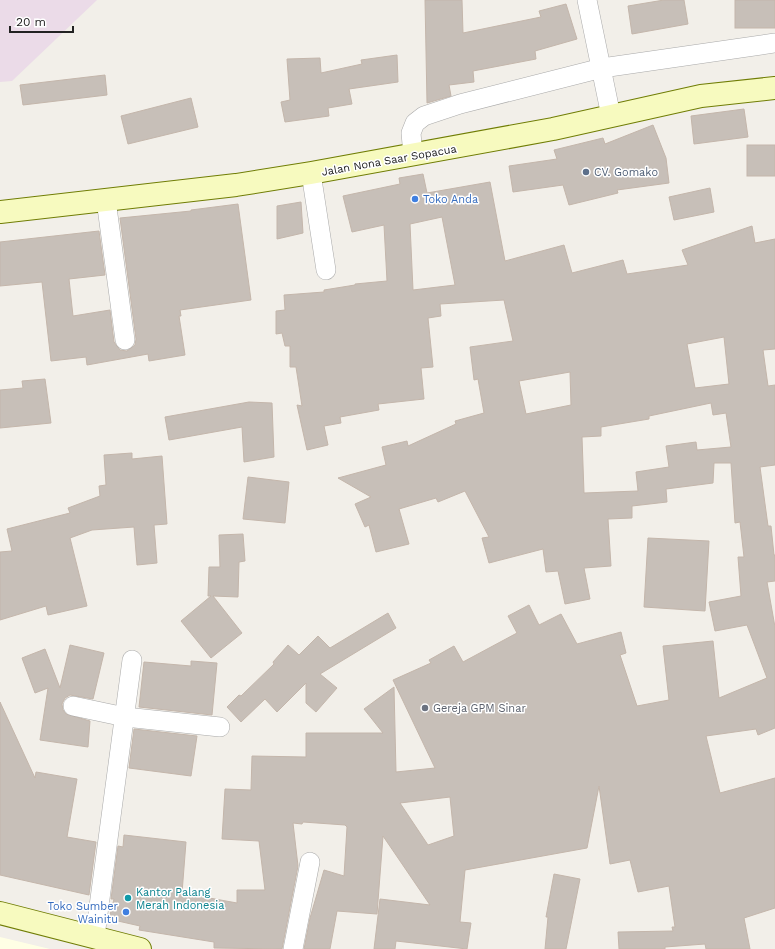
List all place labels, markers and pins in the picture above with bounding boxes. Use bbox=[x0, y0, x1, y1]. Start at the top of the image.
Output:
place label: CV. Gomako bbox=[594, 166, 658, 179]
marker: CV. Gomako bbox=[581, 167, 591, 177]
place label: Toko Anda bbox=[423, 193, 478, 206]
marker: Toko Anda bbox=[410, 194, 420, 204]
place label: Gereja GPM Sinar bbox=[433, 702, 526, 715]
marker: Gereja GPM Sinar bbox=[420, 703, 430, 713]
place label: Kantor Palang Merah Indonesia bbox=[136, 886, 224, 912]
marker: Kantor Palang Merah Indonesia bbox=[123, 893, 133, 903]
place label: Toko Sumber Wainitu bbox=[48, 900, 119, 926]
marker: Toko Sumber Wainitu bbox=[121, 907, 131, 917]

